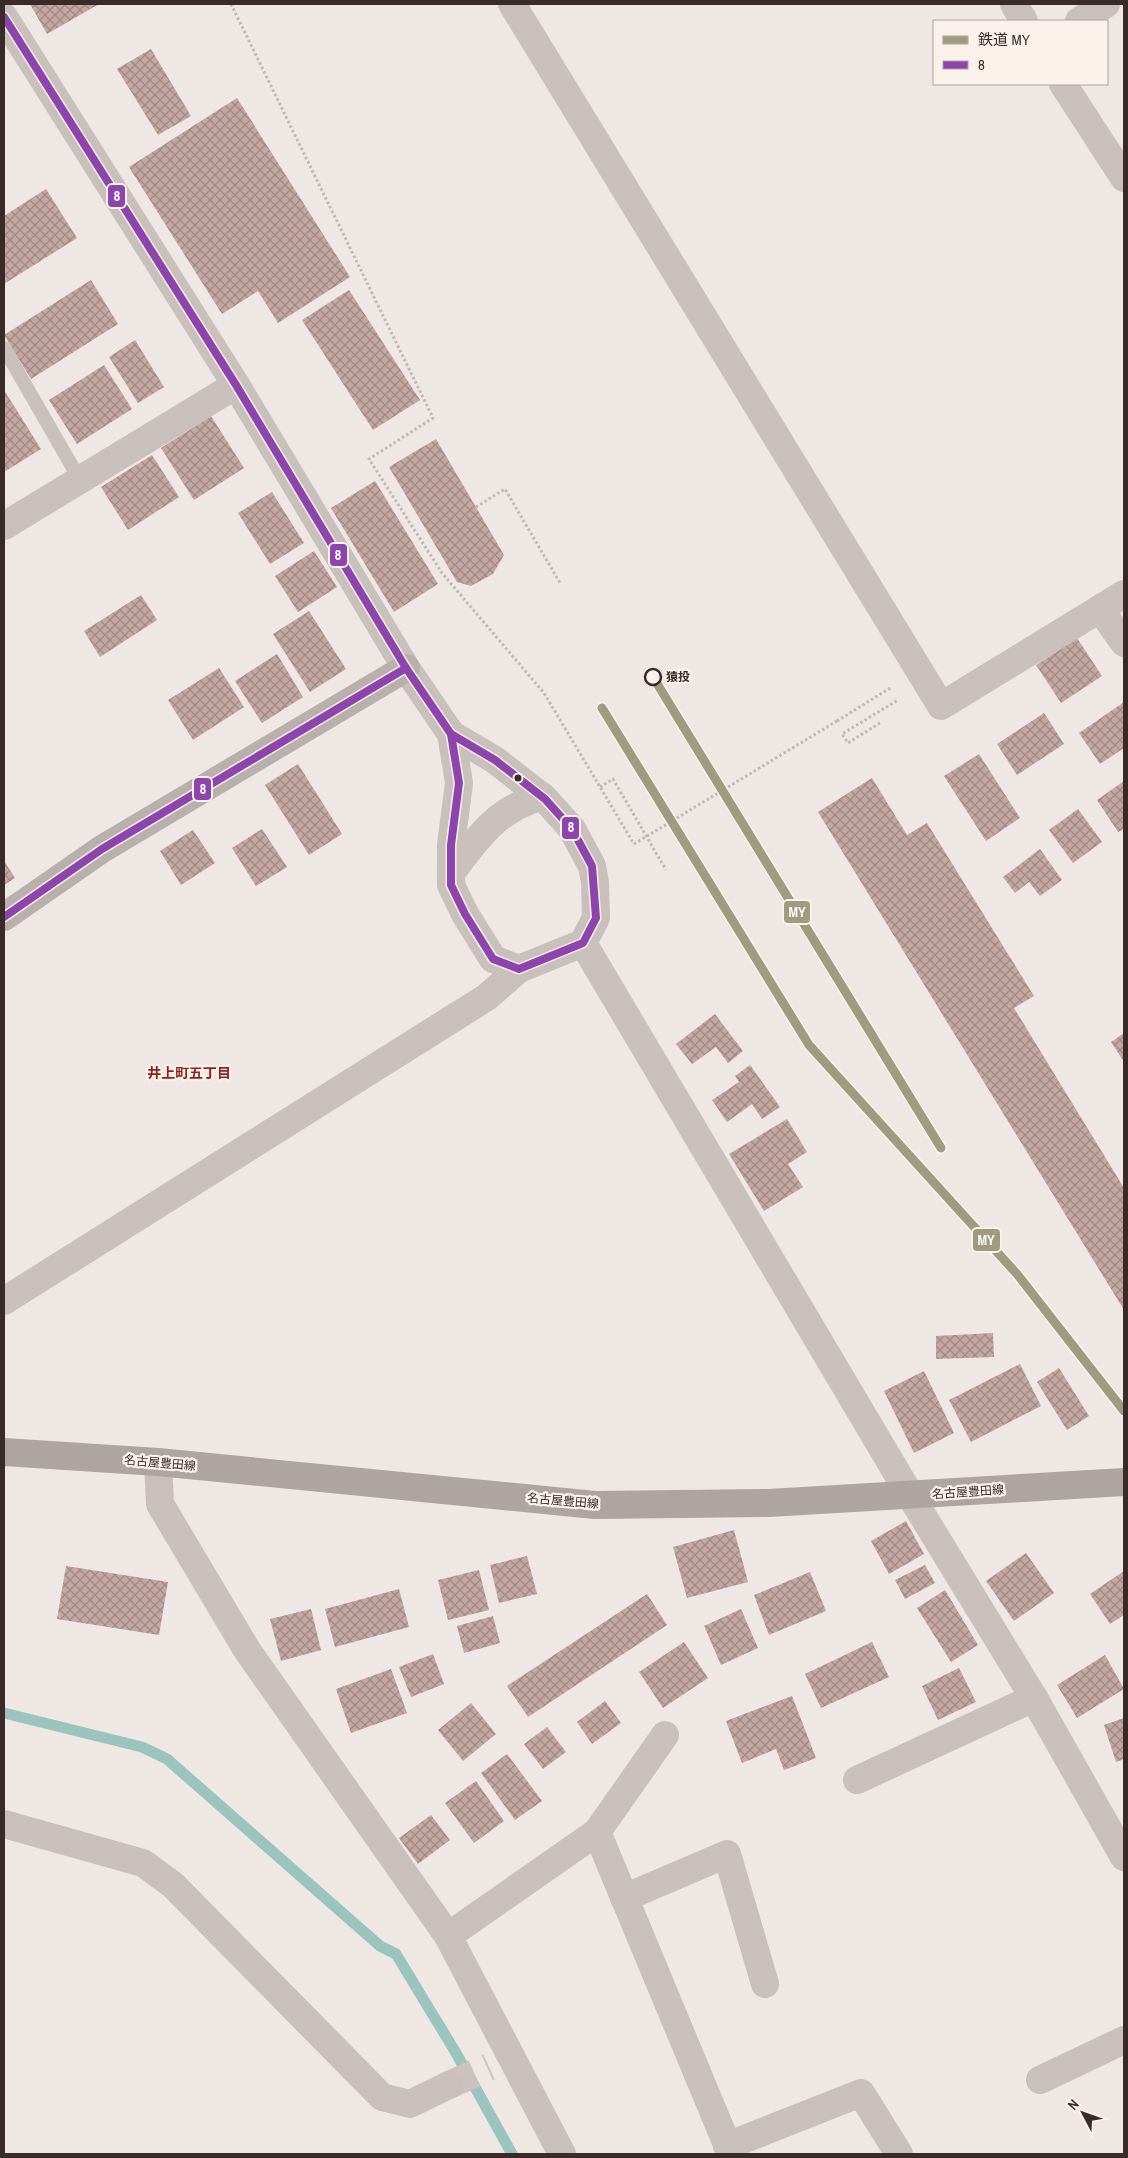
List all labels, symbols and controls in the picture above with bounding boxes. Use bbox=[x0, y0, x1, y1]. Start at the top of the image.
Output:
legend bbox=[933, 20, 1108, 85]
text: 鉄道 MY bbox=[978, 29, 1031, 50]
text: 8 bbox=[978, 54, 985, 75]
line badge: 8 bbox=[107, 184, 126, 208]
text: 8 bbox=[114, 187, 120, 205]
line badge: 8 bbox=[329, 543, 348, 567]
text: 8 bbox=[335, 546, 341, 564]
marker: 猿投 bbox=[644, 668, 662, 686]
place label: 猿投 bbox=[666, 669, 690, 685]
unlabelled marker bbox=[513, 773, 523, 783]
line badge: 8 bbox=[193, 777, 212, 801]
text: 8 bbox=[200, 780, 206, 798]
line badge: 8 bbox=[561, 816, 580, 840]
text: 8 bbox=[568, 818, 574, 836]
line badge: MY bbox=[783, 900, 811, 924]
text: MY bbox=[788, 903, 806, 921]
district label: 井上町五丁目 bbox=[147, 1064, 231, 1082]
line badge: MY bbox=[972, 1228, 1001, 1252]
text: MY bbox=[977, 1231, 995, 1249]
street label: 名古屋豊田線 bbox=[123, 1452, 197, 1474]
street label: 名古屋豊田線 bbox=[932, 1482, 1004, 1502]
street label: 名古屋豊田線 bbox=[526, 1490, 600, 1512]
north arrow bbox=[1058, 2088, 1108, 2138]
text: N bbox=[1064, 2095, 1083, 2114]

